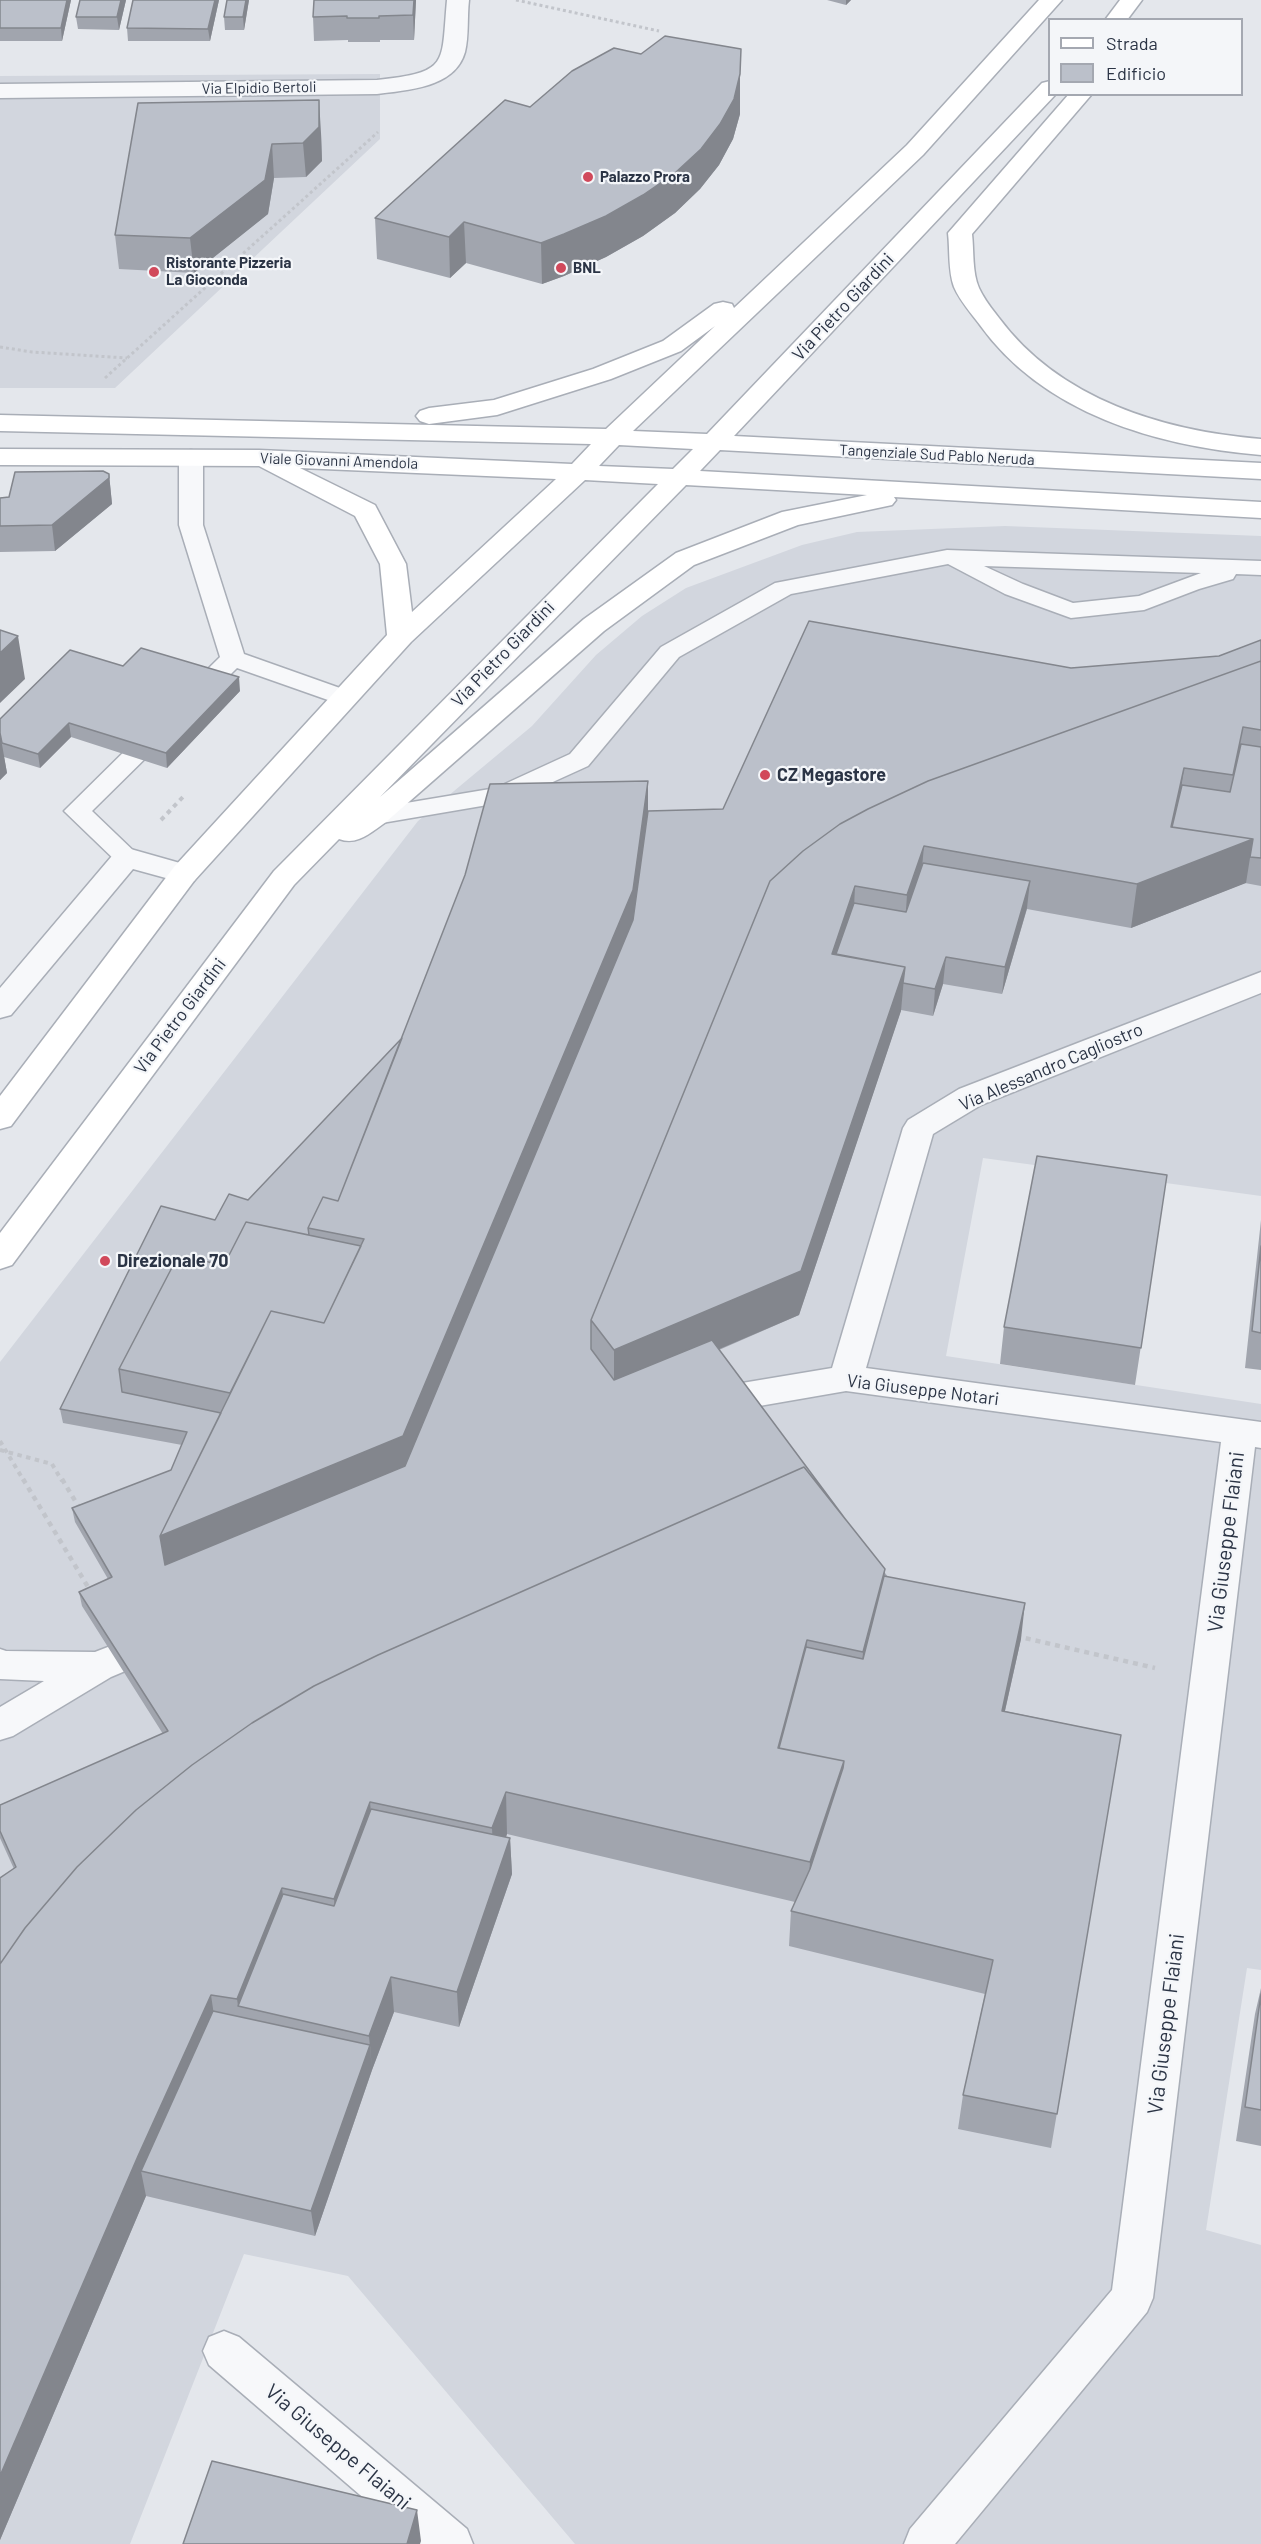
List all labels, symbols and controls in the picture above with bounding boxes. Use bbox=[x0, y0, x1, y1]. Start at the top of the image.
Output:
legend bbox=[1048, 18, 1243, 96]
text: Strada bbox=[1106, 32, 1158, 54]
text: Edificio bbox=[1106, 62, 1166, 84]
street label: Via Elpidio Bertoli bbox=[201, 78, 317, 98]
place label: Palazzo Prora bbox=[600, 168, 690, 186]
marker: Palazzo Prora bbox=[581, 170, 595, 184]
street label: Via Pietro Giardini bbox=[788, 249, 898, 365]
place label: Ristorante Pizzeria La Gioconda bbox=[166, 254, 291, 289]
place label: BNL bbox=[573, 259, 601, 277]
marker: BNL bbox=[554, 261, 568, 275]
marker: Ristorante Pizzeria La Gioconda bbox=[147, 265, 161, 279]
street label: Tangenziale Sud Pablo Neruda bbox=[839, 441, 1035, 469]
street label: Viale Giovanni Amendola bbox=[260, 449, 418, 473]
street label: Via Pietro Giardini bbox=[447, 596, 559, 712]
place label: CZ Megastore bbox=[777, 764, 886, 786]
marker: CZ Megastore bbox=[758, 768, 772, 782]
street label: Via Pietro Giardini bbox=[130, 954, 230, 1078]
street label: Via Alessandro Cagliostro bbox=[956, 1018, 1146, 1116]
place label: Direzionale 70 bbox=[117, 1250, 228, 1272]
marker: Direzionale 70 bbox=[98, 1254, 112, 1268]
street label: Via Giuseppe Notari bbox=[846, 1370, 1000, 1410]
street label: Via Giuseppe Flaiani bbox=[1202, 1450, 1250, 1634]
street label: Via Giuseppe Flaiani bbox=[1142, 1932, 1190, 2116]
street label: Via Giuseppe Flaiani bbox=[260, 2379, 416, 2515]

